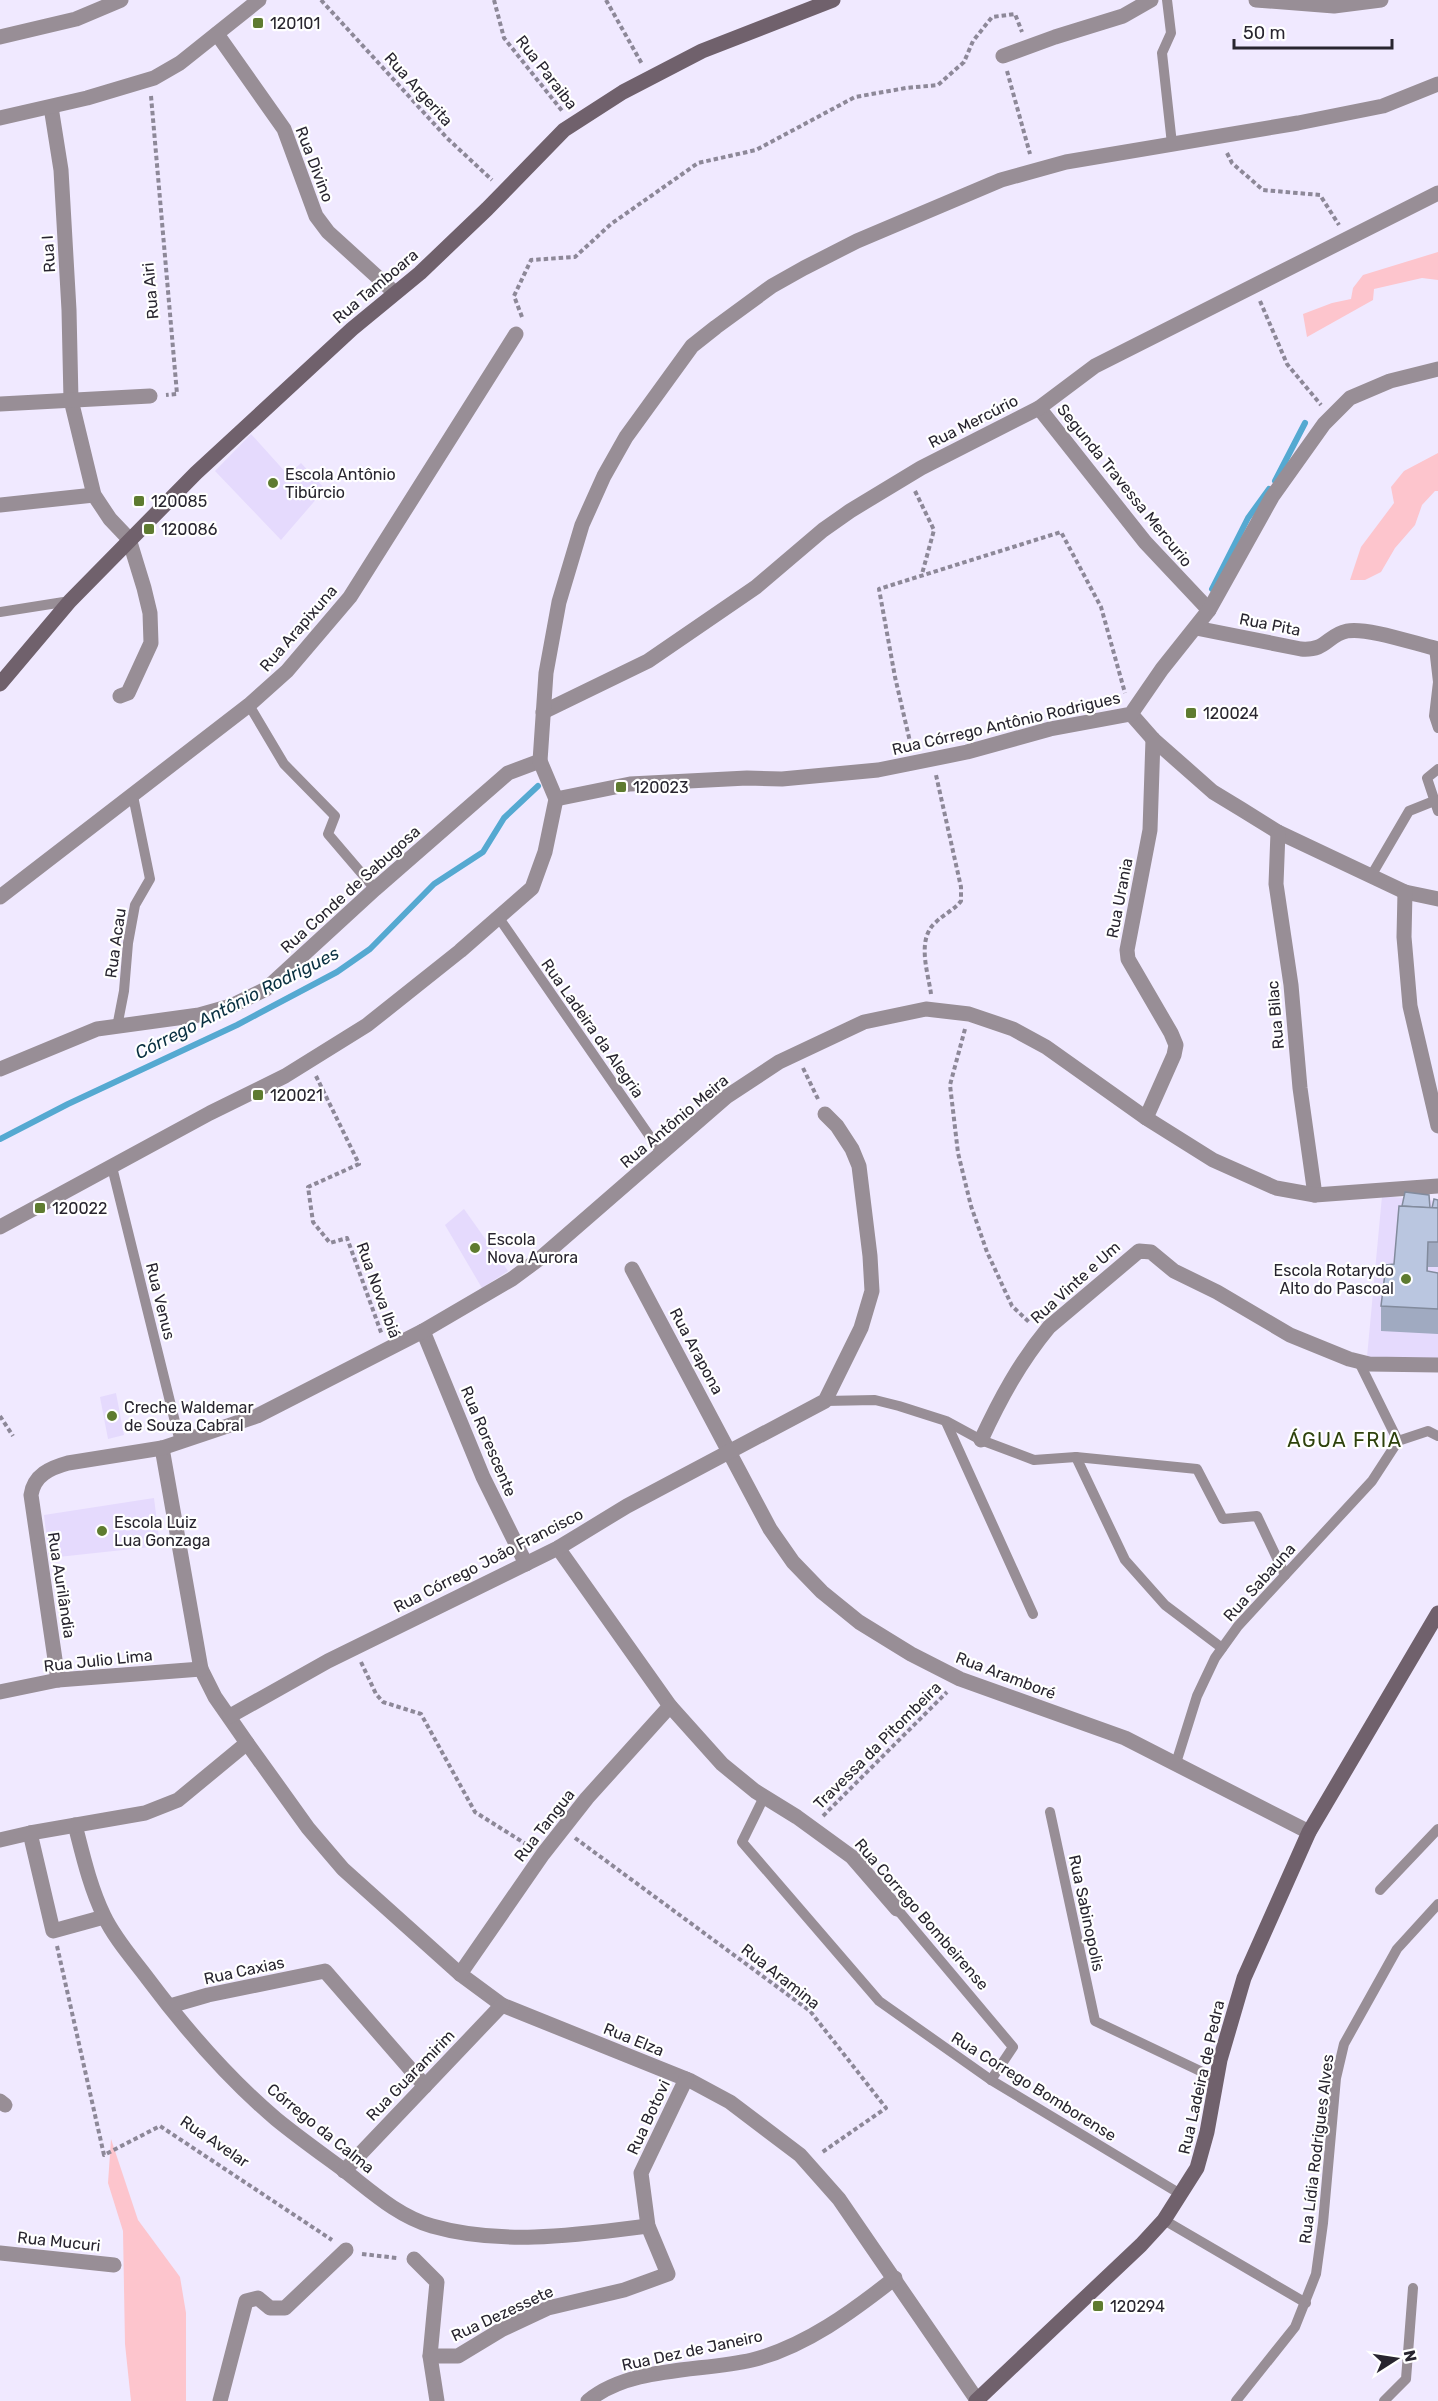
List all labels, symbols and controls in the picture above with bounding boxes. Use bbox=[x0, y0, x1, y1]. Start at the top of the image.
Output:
scale bar bbox=[1234, 12, 1392, 50]
place label: 120101 bbox=[270, 14, 320, 33]
marker: 120101 bbox=[251, 16, 265, 30]
text: 50 m bbox=[1243, 22, 1286, 44]
street label: Rua Paraiba bbox=[512, 31, 581, 113]
street label: Rua Argerita bbox=[381, 49, 457, 130]
street label: Rua Divino bbox=[291, 124, 338, 205]
street label: Rua I bbox=[38, 235, 59, 273]
street label: Rua Tamboara bbox=[329, 245, 422, 328]
street label: Rua Airi bbox=[139, 262, 162, 320]
street label: Rua Mercúrio bbox=[925, 391, 1021, 452]
street label: Segunda Travessa Mercurio bbox=[1053, 400, 1196, 571]
place label: Escola Antônio Tibúrcio bbox=[285, 465, 396, 502]
marker: Escola Antônio Tibúrcio bbox=[266, 476, 280, 490]
place label: 120085 bbox=[151, 492, 207, 511]
marker: 120085 bbox=[132, 494, 146, 508]
place label: 120086 bbox=[161, 520, 218, 539]
marker: 120086 bbox=[142, 522, 156, 536]
street label: Rua Arapixuna bbox=[256, 581, 341, 675]
street label: Rua Pita bbox=[1238, 609, 1302, 640]
street label: Rua Córrego Antônio Rodrigues bbox=[890, 688, 1122, 759]
place label: 120024 bbox=[1203, 704, 1259, 723]
marker: 120024 bbox=[1184, 706, 1198, 720]
place label: 120023 bbox=[633, 778, 689, 797]
marker: 120023 bbox=[614, 780, 628, 794]
street label: Rua Conde de Sabugosa bbox=[277, 822, 424, 957]
street label: Rua Urania bbox=[1102, 856, 1137, 940]
street label: Rua Acau bbox=[101, 907, 130, 979]
water label: Córrego Antônio Rodrigues bbox=[131, 942, 343, 1064]
street label: Rua Ladeira da Alegria bbox=[537, 955, 648, 1102]
street label: Rua Bilac bbox=[1263, 980, 1288, 1050]
street label: Rua Antônio Meira bbox=[616, 1071, 732, 1172]
place label: 120021 bbox=[270, 1086, 323, 1105]
marker: 120021 bbox=[251, 1088, 265, 1102]
place label: 120022 bbox=[52, 1199, 107, 1218]
marker: 120022 bbox=[33, 1201, 47, 1215]
place label: Escola Nova Aurora bbox=[487, 1230, 578, 1267]
street label: Rua Vinte e Um bbox=[1027, 1237, 1124, 1327]
street label: Rua Nova Ibiá bbox=[352, 1240, 405, 1341]
marker: Escola Nova Aurora bbox=[468, 1241, 482, 1255]
street label: Rua Venus bbox=[142, 1261, 179, 1342]
place label: Escola Rotarydo Alto do Pascoal bbox=[1274, 1261, 1394, 1298]
marker: Escola Rotarydo Alto do Pascoal bbox=[1399, 1272, 1413, 1286]
street label: Rua Arapona bbox=[666, 1305, 727, 1398]
street label: Rua Rorescente bbox=[457, 1383, 520, 1499]
place label: Creche Waldemar de Souza Cabral bbox=[124, 1398, 254, 1435]
marker: Creche Waldemar de Souza Cabral bbox=[105, 1409, 119, 1423]
district label: ÁGUA FRIA bbox=[1287, 1428, 1403, 1452]
street label: Rua Córrego João Francisco bbox=[390, 1504, 586, 1617]
place label: Escola Luiz Lua Gonzaga bbox=[114, 1513, 210, 1550]
marker: Escola Luiz Lua Gonzaga bbox=[95, 1524, 109, 1538]
street label: Rua Aurilândia bbox=[44, 1531, 79, 1640]
street label: Rua Sabauna bbox=[1219, 1539, 1299, 1625]
street label: Rua Julio Lima bbox=[43, 1645, 153, 1676]
street label: Rua Aramboré bbox=[953, 1648, 1059, 1703]
street label: Travessa da Pitombeira bbox=[810, 1678, 945, 1813]
street label: Rua Tangua bbox=[510, 1785, 579, 1865]
street label: Rua Corrego Bombeirense bbox=[851, 1835, 993, 1994]
street label: Rua Sabinopolis bbox=[1065, 1853, 1108, 1973]
street label: Rua Aramina bbox=[738, 1940, 824, 2013]
street label: Rua Caxias bbox=[202, 1953, 286, 1988]
street label: Rua Ladeira de Pedra bbox=[1175, 1998, 1228, 2156]
street label: Rua Elza bbox=[601, 2019, 667, 2060]
street label: Rua Guaramirim bbox=[362, 2026, 459, 2125]
street label: Rua Corrego Bomborense bbox=[948, 2028, 1120, 2145]
street label: Rua Lídia Rodrigues Alves bbox=[1295, 2053, 1338, 2245]
street label: Rua Botovi bbox=[623, 2077, 674, 2158]
street label: Córrego da Calma bbox=[263, 2079, 378, 2177]
street label: Rua Avelar bbox=[177, 2111, 253, 2171]
street label: Rua Mucuri bbox=[16, 2228, 102, 2255]
street label: Rua Dezessete bbox=[448, 2282, 556, 2345]
place label: 120294 bbox=[1110, 2297, 1165, 2316]
marker: 120294 bbox=[1091, 2299, 1105, 2313]
street label: Rua Dez de Janeiro bbox=[620, 2326, 764, 2375]
north arrow bbox=[1366, 2329, 1426, 2389]
text: N bbox=[1400, 2348, 1421, 2364]

